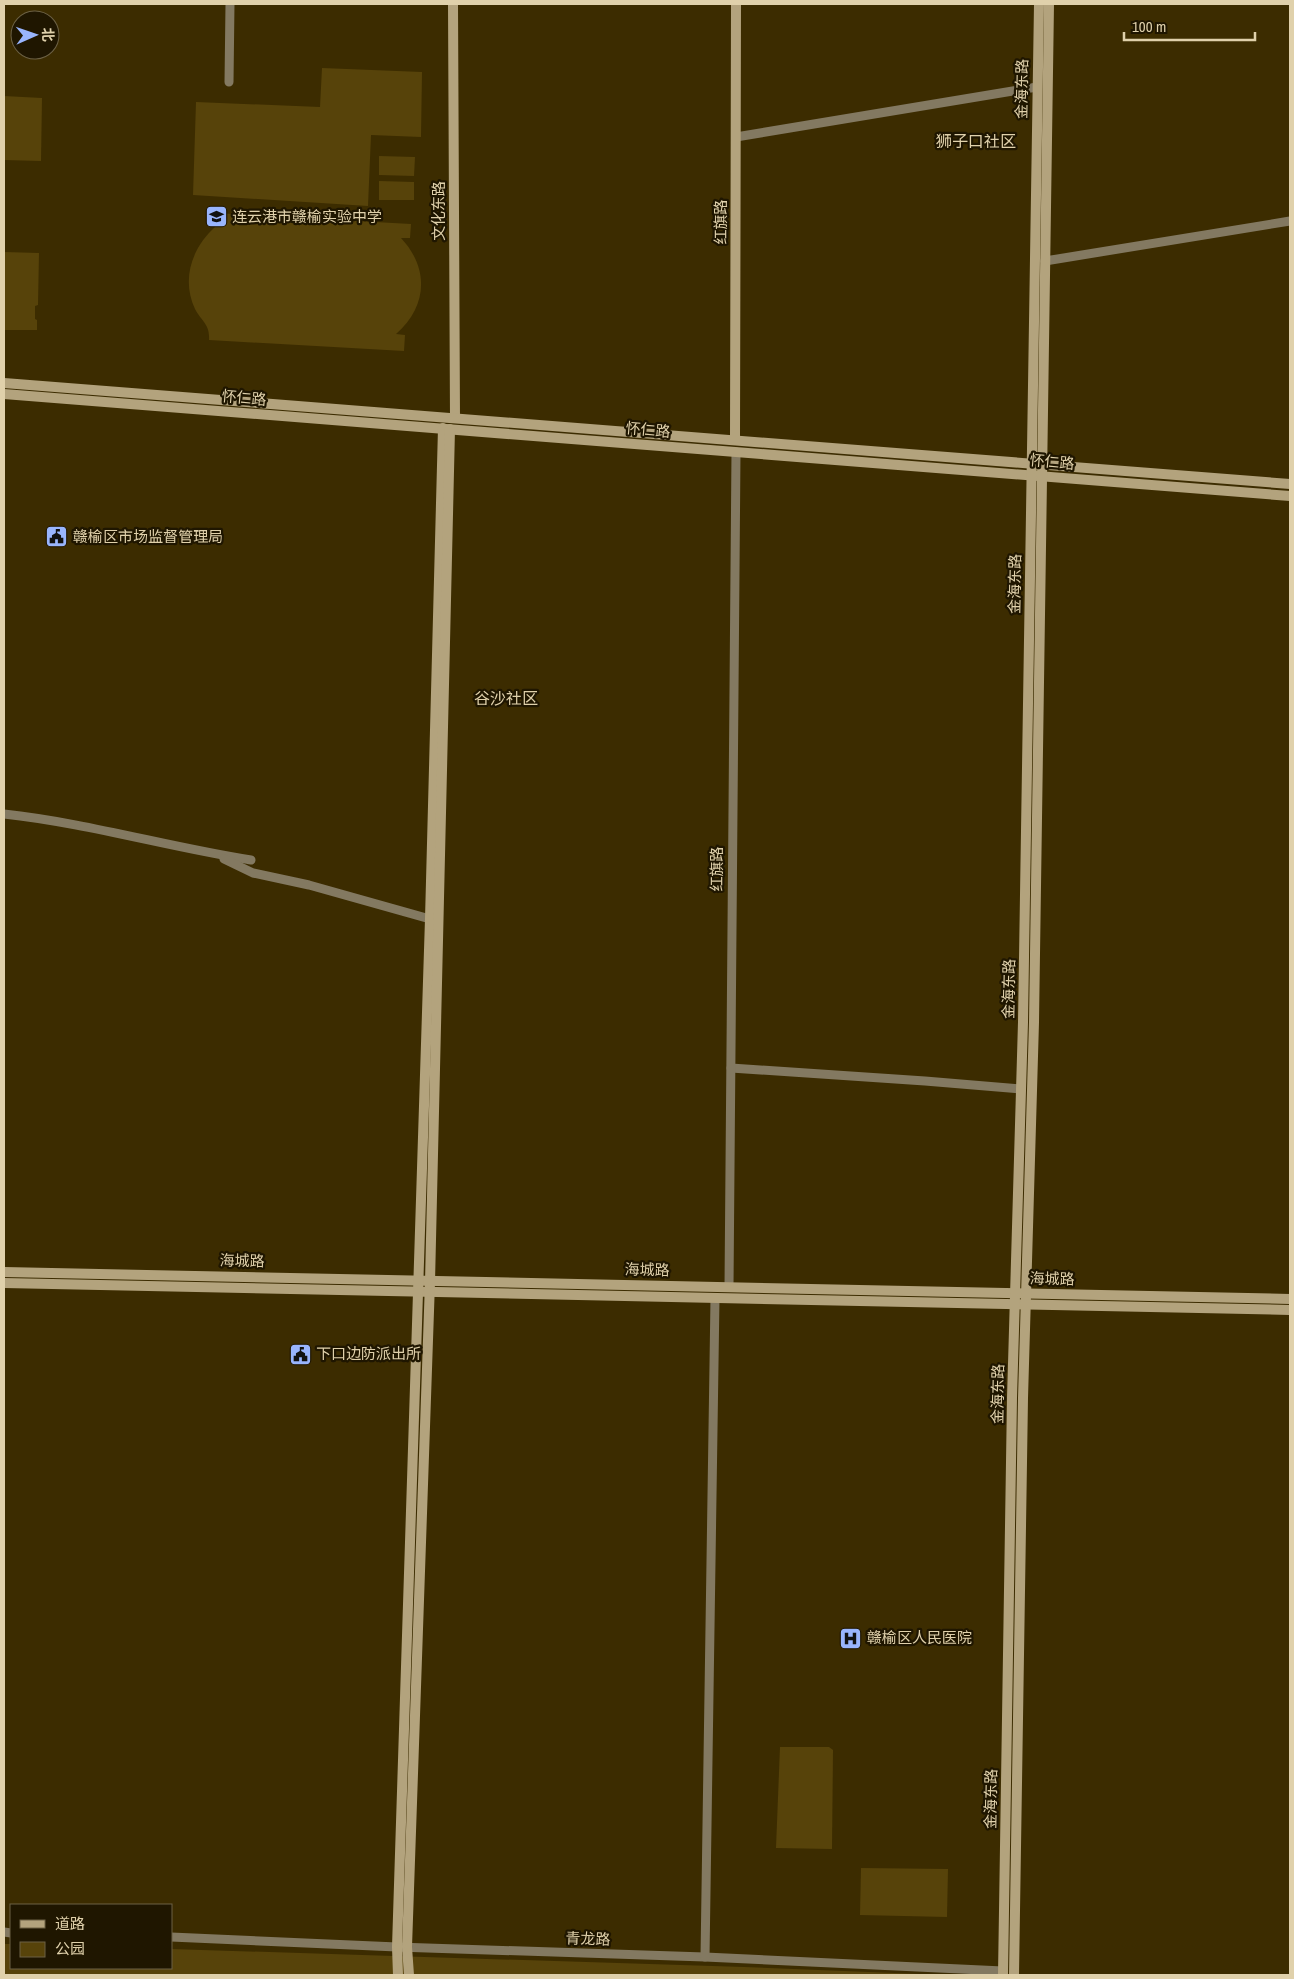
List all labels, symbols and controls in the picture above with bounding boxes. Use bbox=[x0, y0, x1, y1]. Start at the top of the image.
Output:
north arrow bbox=[10, 10, 60, 60]
scale bar bbox=[1124, 10, 1255, 42]
text: 100 m bbox=[1132, 16, 1166, 37]
text: 北 bbox=[39, 27, 57, 42]
street label: 金海东路 bbox=[1010, 59, 1033, 119]
district label: 狮子口社区 bbox=[936, 130, 1016, 152]
street label: 文化东路 bbox=[428, 181, 449, 241]
street label: 红旗路 bbox=[710, 199, 731, 245]
school or university icon: 连云港市赣榆实验中学 bbox=[204, 205, 228, 229]
place label: 连云港市赣榆实验中学 bbox=[232, 206, 382, 227]
street label: 怀仁路 bbox=[221, 385, 267, 410]
street label: 怀仁路 bbox=[625, 417, 671, 442]
street label: 怀仁路 bbox=[1029, 449, 1075, 474]
public building icon: 赣榆区市场监督管理局 bbox=[45, 525, 69, 549]
place label: 赣榆区市场监督管理局 bbox=[73, 526, 223, 547]
street label: 金海东路 bbox=[1003, 554, 1026, 614]
district label: 谷沙社区 bbox=[474, 687, 538, 709]
street label: 红旗路 bbox=[706, 846, 727, 892]
street label: 金海东路 bbox=[997, 959, 1020, 1019]
street label: 海城路 bbox=[219, 1250, 265, 1271]
street label: 海城路 bbox=[624, 1259, 670, 1280]
street label: 海城路 bbox=[1029, 1268, 1075, 1289]
public building icon: 下口边防派出所 bbox=[288, 1342, 312, 1366]
place label: 下口边防派出所 bbox=[316, 1343, 421, 1364]
street label: 金海东路 bbox=[986, 1364, 1009, 1424]
hospital icon: 赣榆区人民医院 bbox=[839, 1626, 863, 1650]
place label: 赣榆区人民医院 bbox=[867, 1627, 972, 1648]
street label: 金海东路 bbox=[979, 1769, 1002, 1829]
legend bbox=[10, 1904, 172, 1969]
text: 道路 bbox=[55, 1913, 85, 1934]
street label: 青龙路 bbox=[565, 1927, 611, 1950]
text: 公园 bbox=[55, 1938, 85, 1959]

